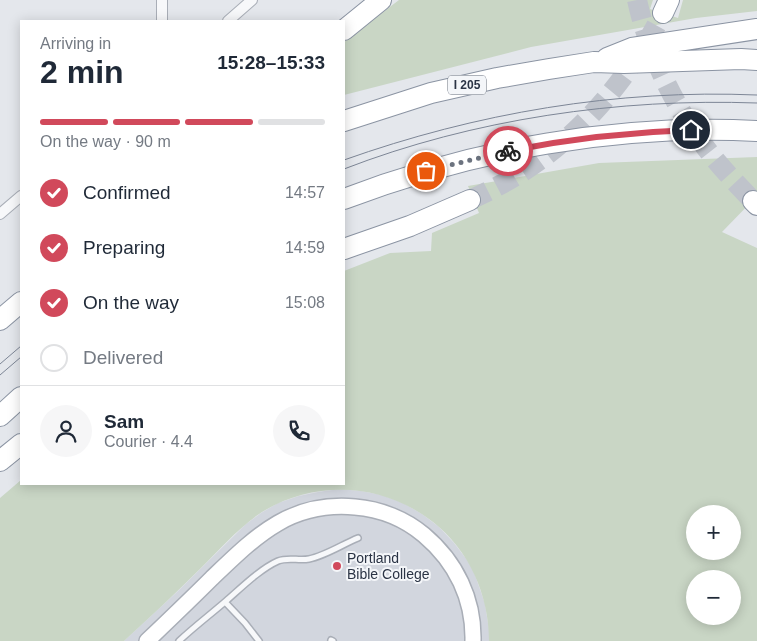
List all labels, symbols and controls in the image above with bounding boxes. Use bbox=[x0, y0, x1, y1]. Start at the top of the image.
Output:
text: Arriving in bbox=[40, 35, 111, 52]
text: 15:28–15:33 bbox=[217, 52, 325, 73]
text: 2 min bbox=[40, 54, 124, 90]
road number: I 205 bbox=[448, 76, 486, 94]
pin bbox=[670, 109, 712, 151]
icon: home bbox=[677, 116, 705, 144]
courier bbox=[483, 126, 533, 176]
text: On the way · 90 m bbox=[40, 133, 171, 150]
icon: bike bbox=[494, 137, 522, 165]
pin bbox=[405, 150, 447, 192]
icon: bag bbox=[412, 157, 440, 185]
icon: check bbox=[40, 179, 68, 207]
text: Confirmed bbox=[83, 182, 171, 203]
text: 14:57 bbox=[285, 184, 325, 201]
icon: check bbox=[40, 234, 68, 262]
text: Preparing bbox=[83, 237, 165, 258]
text: 14:59 bbox=[285, 239, 325, 256]
icon: check bbox=[40, 289, 68, 317]
text: On the way bbox=[83, 292, 179, 313]
text: 15:08 bbox=[285, 294, 325, 311]
text: Delivered bbox=[83, 347, 163, 368]
button: person bbox=[40, 405, 92, 457]
button: phone bbox=[273, 405, 325, 457]
text: Sam bbox=[104, 411, 144, 432]
text: Courier · 4.4 bbox=[104, 433, 193, 450]
map controls bbox=[686, 505, 741, 625]
button: + bbox=[686, 505, 741, 560]
place label: Portland Bible College bbox=[347, 550, 430, 582]
marker: Portland Bible College bbox=[331, 560, 343, 572]
button: − bbox=[686, 570, 741, 625]

